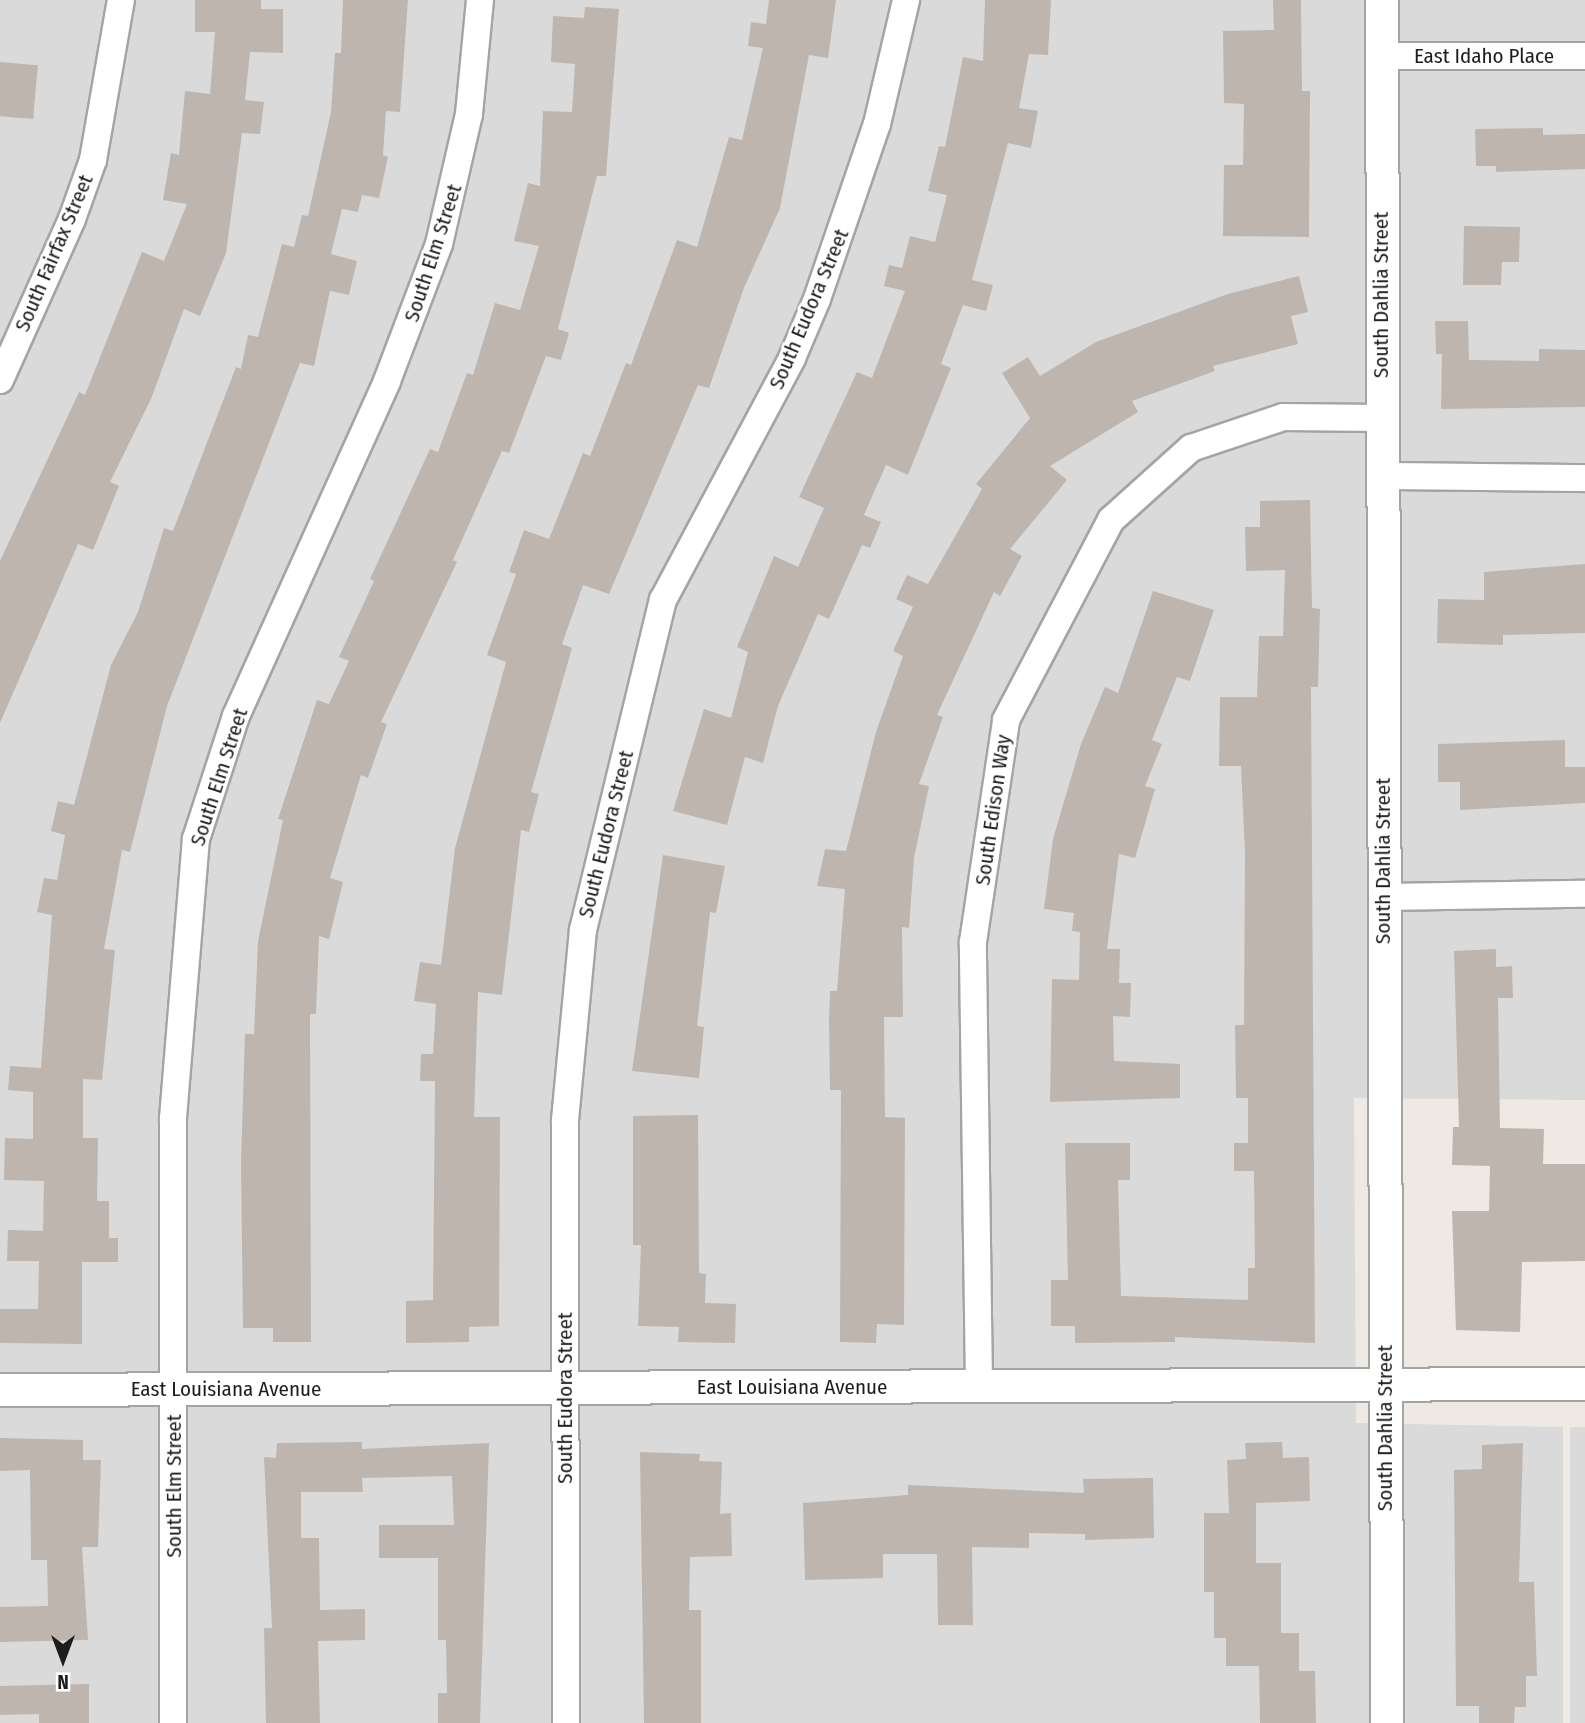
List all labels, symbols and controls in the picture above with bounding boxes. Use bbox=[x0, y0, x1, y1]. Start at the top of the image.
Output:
street label: East Idaho Place bbox=[1414, 43, 1554, 69]
street label: South Fairfax Street bbox=[10, 171, 98, 335]
street label: South Elm Street bbox=[399, 181, 467, 325]
street label: South Dahlia Street bbox=[1368, 212, 1394, 378]
street label: South Eudora Street bbox=[764, 225, 854, 393]
street label: South Elm Street bbox=[185, 705, 253, 849]
street label: South Edison Way bbox=[970, 733, 1016, 887]
street label: South Eudora Street bbox=[573, 748, 639, 920]
street label: South Dahlia Street bbox=[1370, 778, 1396, 944]
street label: South Eudora Street bbox=[552, 1312, 578, 1484]
street label: South Dahlia Street bbox=[1372, 1345, 1398, 1511]
street label: East Louisiana Avenue bbox=[697, 1374, 887, 1400]
street label: East Louisiana Avenue bbox=[131, 1376, 321, 1402]
street label: South Elm Street bbox=[161, 1414, 187, 1558]
north arrow bbox=[28, 1625, 98, 1695]
text: N bbox=[57, 1670, 69, 1693]

